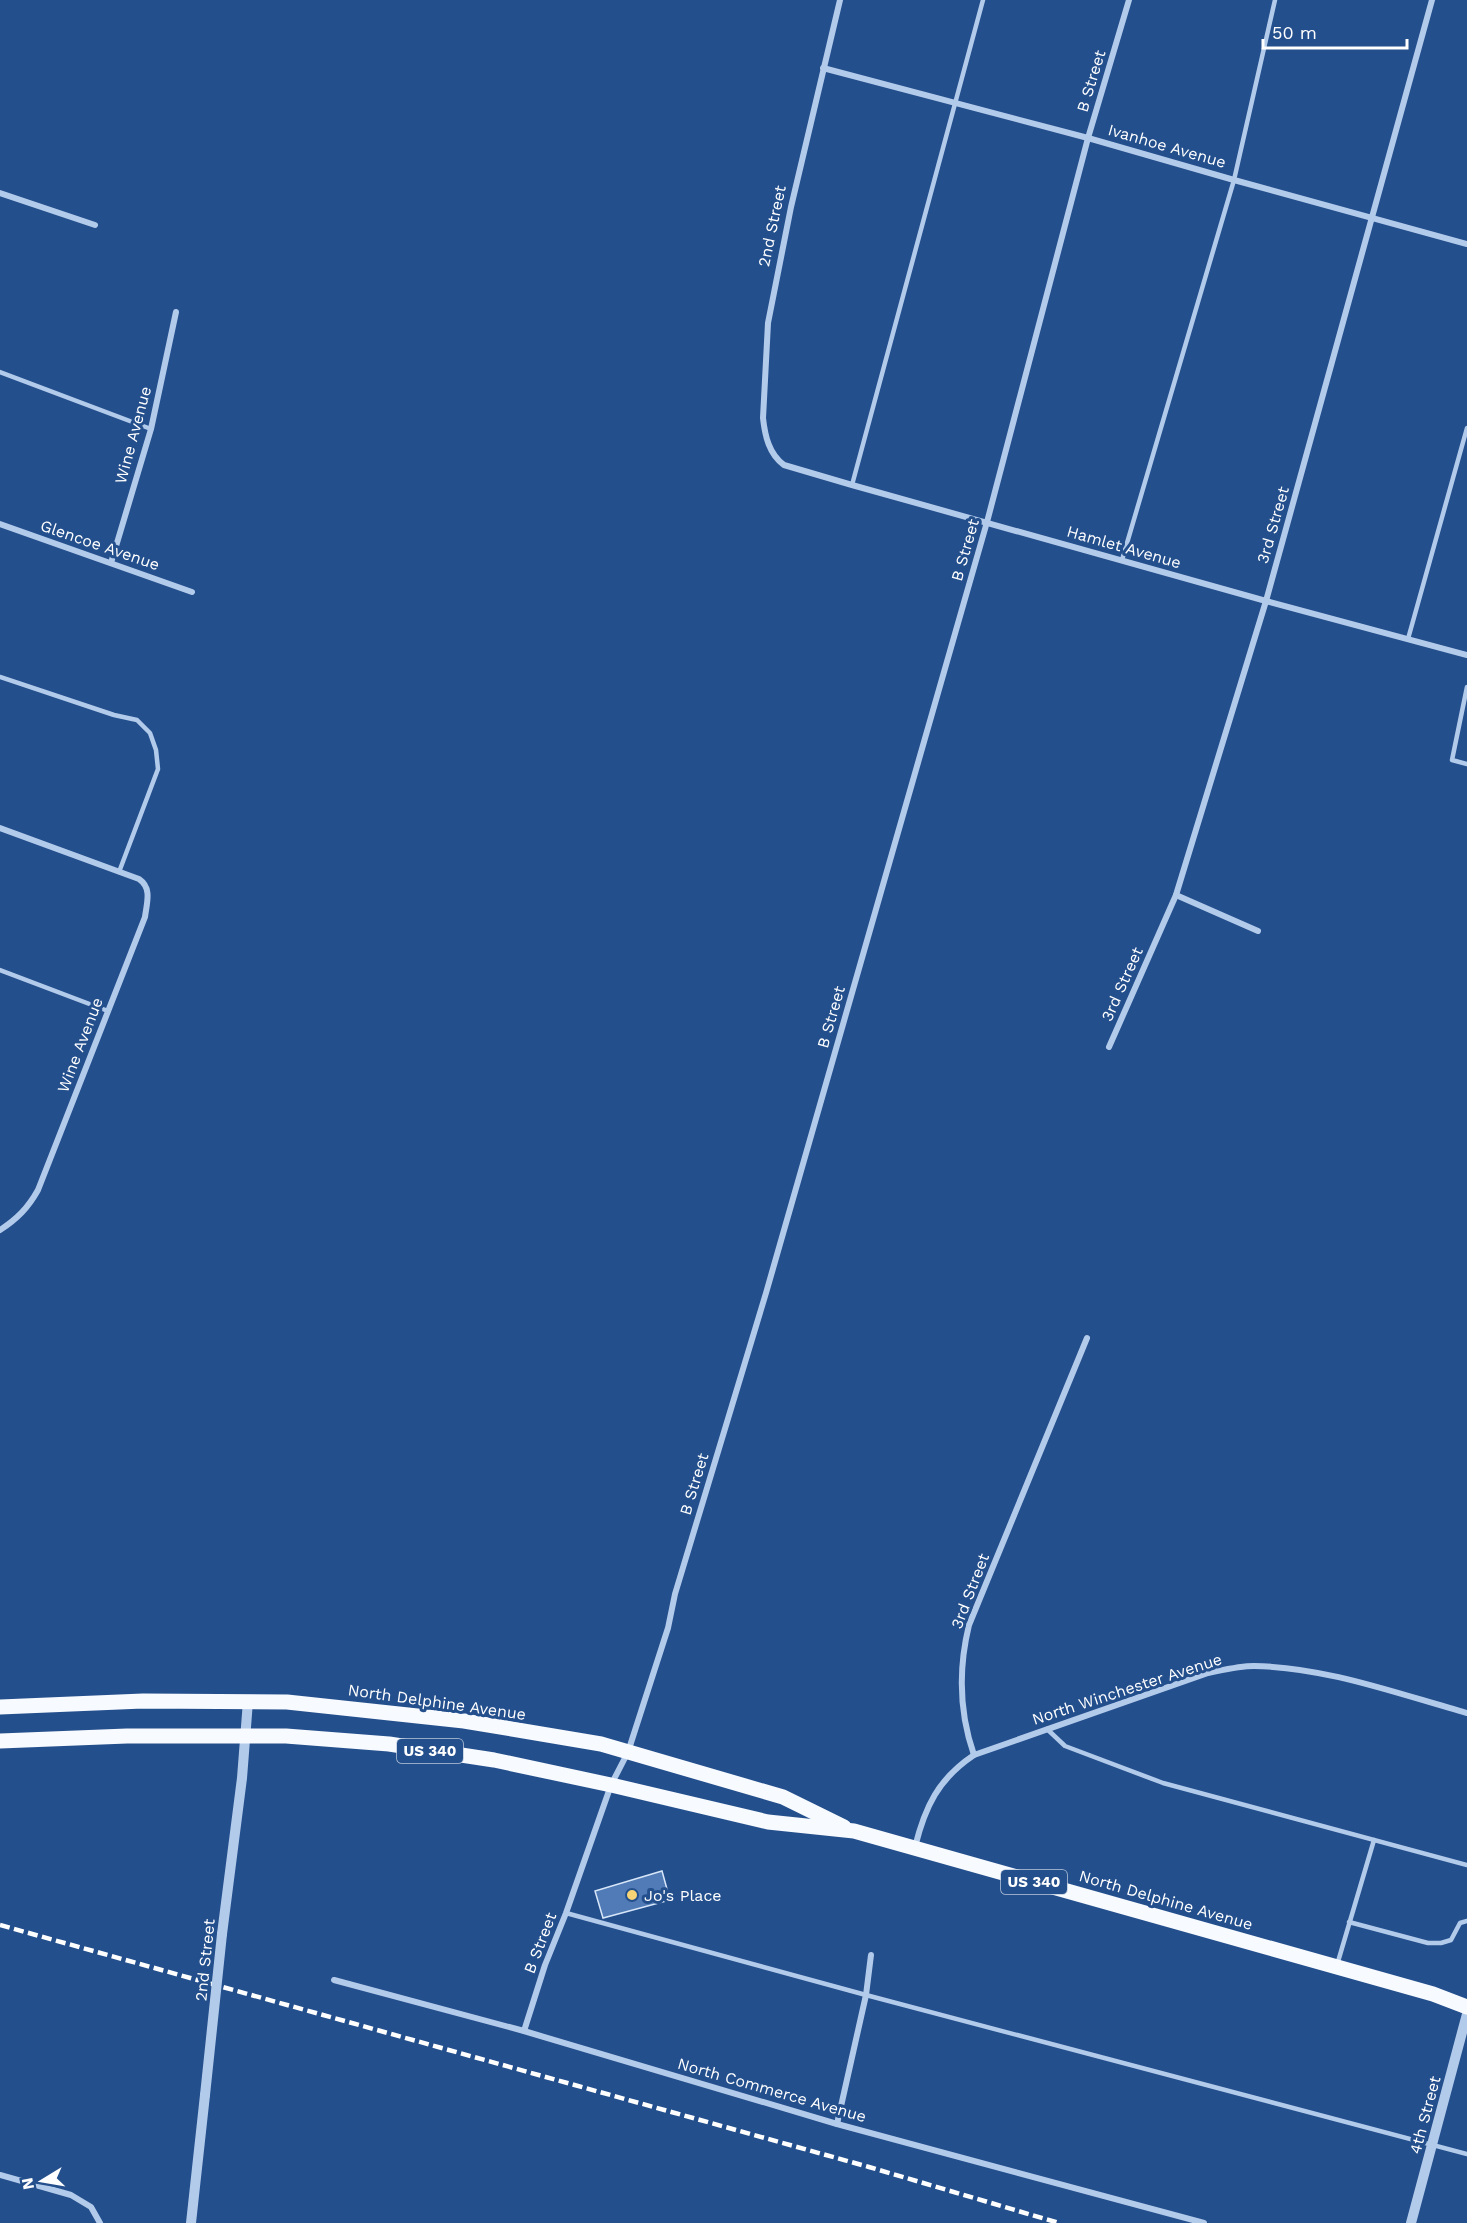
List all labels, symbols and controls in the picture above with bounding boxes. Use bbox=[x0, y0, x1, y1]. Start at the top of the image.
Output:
scale bar bbox=[1263, 12, 1407, 50]
text: 50 m bbox=[1272, 22, 1317, 43]
street label: B Street bbox=[1073, 47, 1110, 114]
street label: Ivanhoe Avenue bbox=[1106, 120, 1228, 172]
street label: 2nd Street bbox=[754, 183, 790, 269]
street label: Wine Avenue bbox=[111, 384, 155, 486]
street label: 3rd Street bbox=[1253, 484, 1293, 566]
street label: Glencoe Avenue bbox=[38, 516, 162, 574]
street label: B Street bbox=[947, 516, 983, 583]
street label: Hamlet Avenue bbox=[1065, 522, 1183, 572]
street label: 3rd Street bbox=[1097, 944, 1147, 1024]
street label: B Street bbox=[813, 983, 849, 1050]
street label: Wine Avenue bbox=[53, 995, 107, 1095]
street label: B Street bbox=[676, 1450, 713, 1517]
street label: 3rd Street bbox=[947, 1550, 993, 1631]
street label: North Winchester Avenue bbox=[1030, 1649, 1224, 1729]
street label: North Delphine Avenue bbox=[347, 1680, 527, 1724]
road number: US 340 bbox=[397, 1739, 463, 1763]
street label: North Delphine Avenue bbox=[1077, 1866, 1255, 1934]
road number: US 340 bbox=[1001, 1870, 1067, 1894]
place label: Jo's Place bbox=[644, 1886, 722, 1905]
marker: Jo's Place bbox=[625, 1888, 639, 1902]
street label: B Street bbox=[520, 1909, 560, 1976]
street label: 2nd Street bbox=[191, 1918, 219, 2002]
street label: North Commerce Avenue bbox=[675, 2054, 869, 2126]
street label: 4th Street bbox=[1405, 2074, 1445, 2156]
north arrow bbox=[12, 2151, 72, 2211]
text: N bbox=[17, 2176, 38, 2191]

